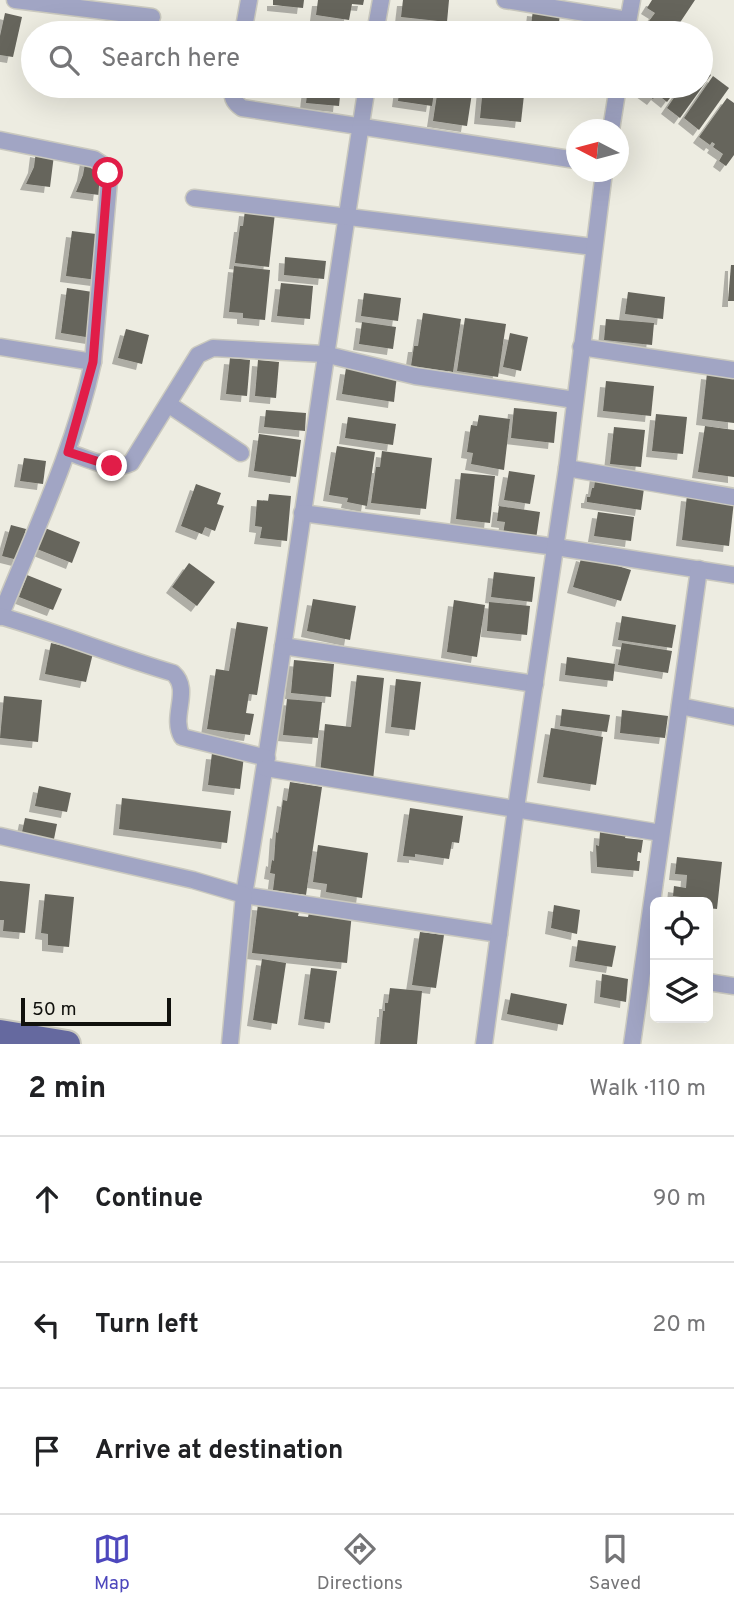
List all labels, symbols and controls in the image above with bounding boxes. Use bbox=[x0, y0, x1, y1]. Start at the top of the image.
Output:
search box bbox=[21, 21, 713, 98]
icon: search bbox=[45, 41, 83, 79]
text: Search here bbox=[101, 43, 240, 76]
north arrow bbox=[566, 119, 629, 182]
route start bbox=[92, 157, 123, 188]
route end bbox=[96, 450, 127, 481]
map controls bbox=[650, 897, 713, 1023]
button: locate bbox=[650, 897, 713, 960]
button: layers bbox=[650, 960, 713, 1023]
scale bar bbox=[21, 995, 172, 1027]
text: 50 m bbox=[32, 998, 77, 1022]
text: 2 min bbox=[28, 1071, 106, 1108]
text: Walk · 110 m bbox=[589, 1075, 706, 1104]
icon: ahead bbox=[28, 1180, 66, 1218]
text: Continue bbox=[95, 1183, 203, 1216]
text: 90 m bbox=[653, 1185, 706, 1214]
icon: left bbox=[28, 1306, 66, 1344]
text: Turn left bbox=[95, 1309, 199, 1342]
text: 20 m bbox=[652, 1311, 706, 1340]
icon: arrive bbox=[28, 1432, 66, 1470]
text: Arrive at destination bbox=[95, 1435, 343, 1468]
tab: Map bbox=[93, 1530, 131, 1596]
tab: Directions bbox=[317, 1530, 403, 1596]
tab: Saved bbox=[589, 1530, 641, 1596]

